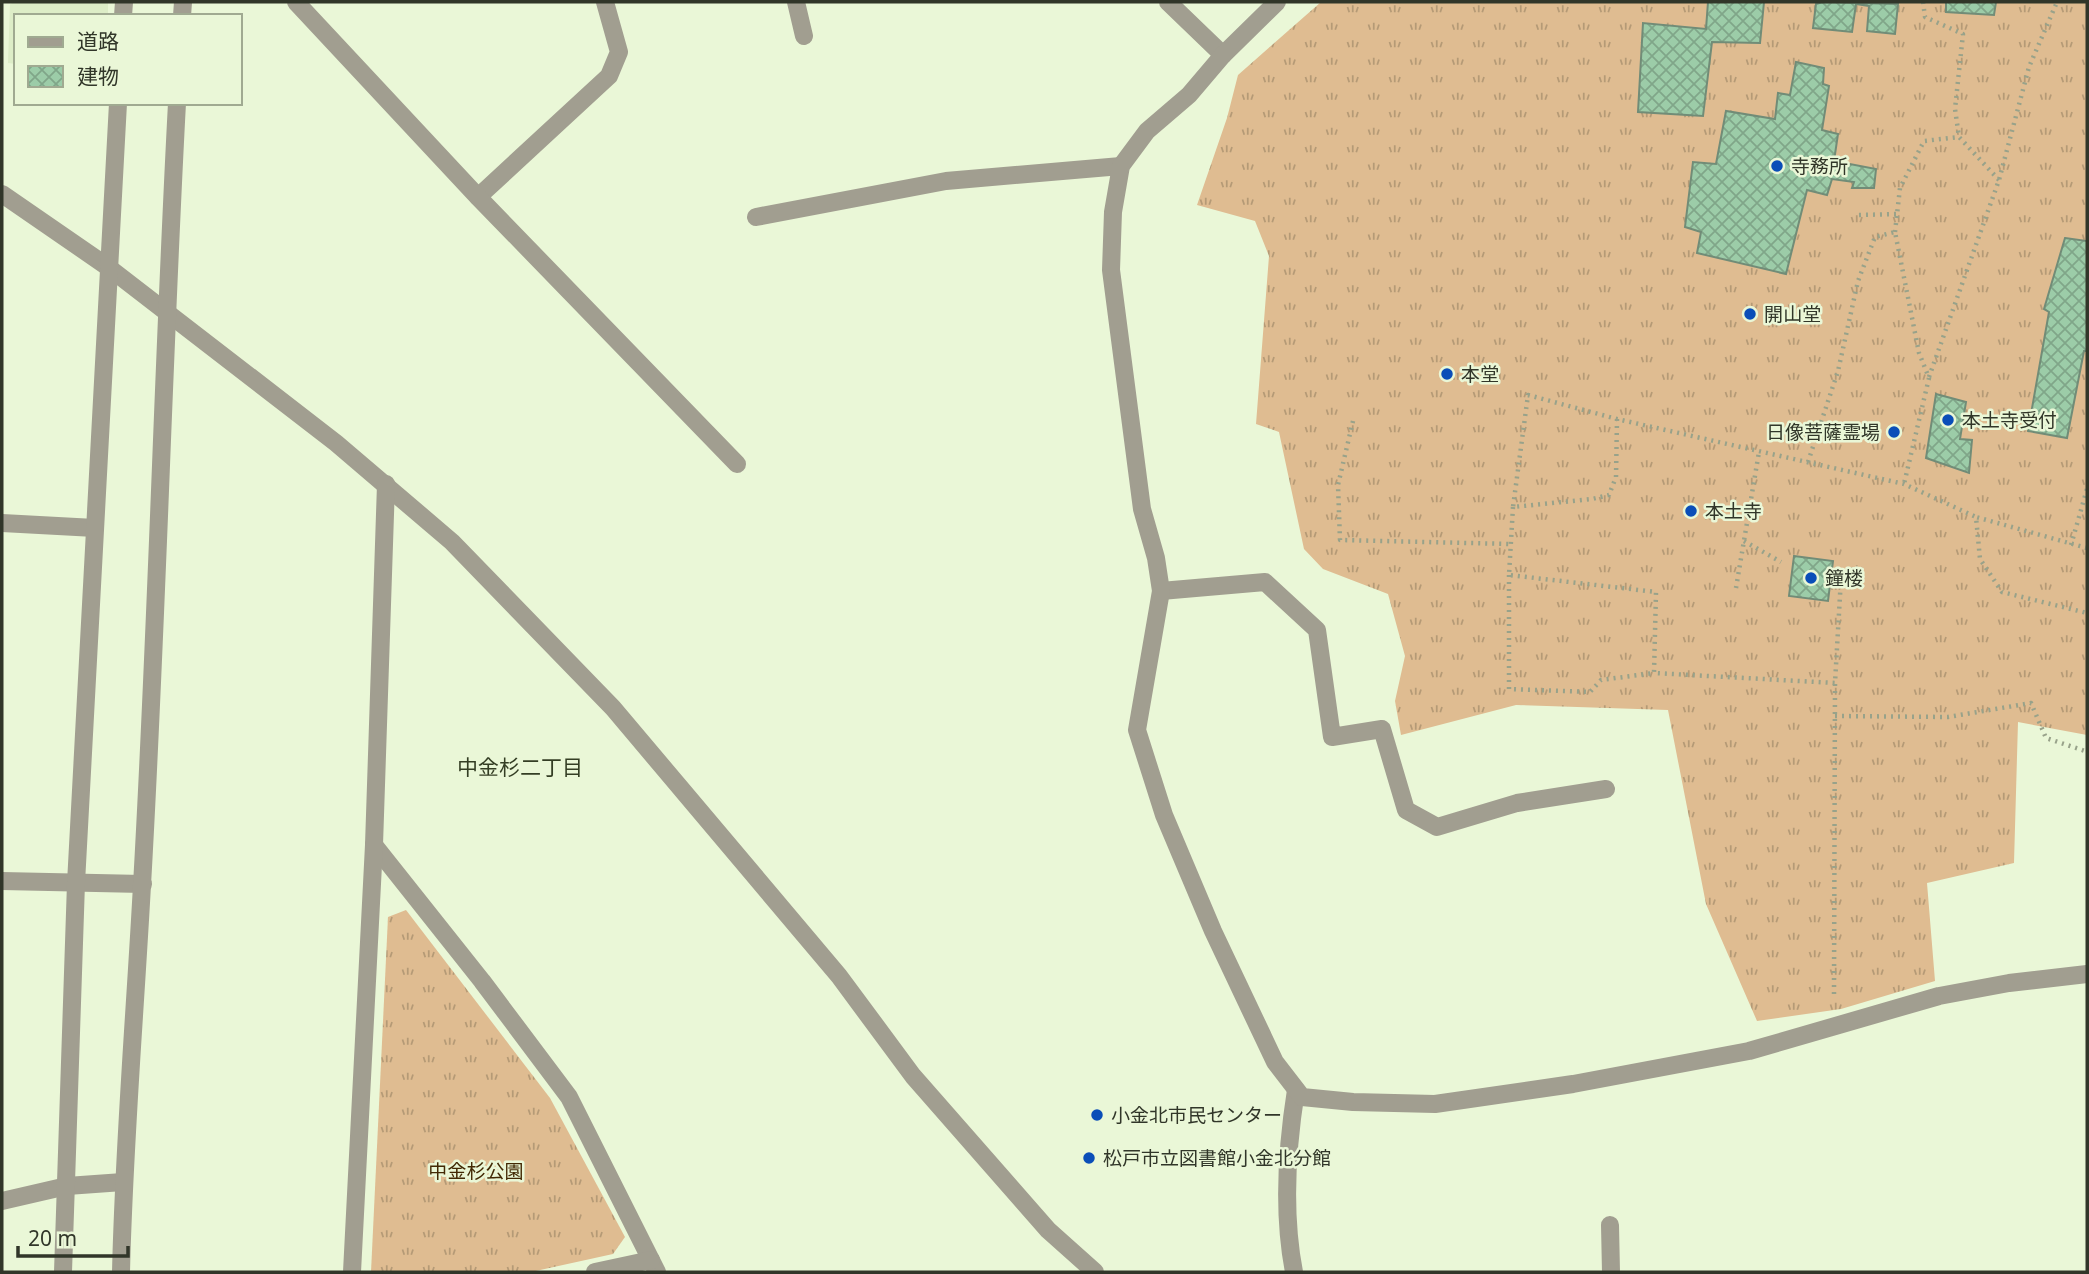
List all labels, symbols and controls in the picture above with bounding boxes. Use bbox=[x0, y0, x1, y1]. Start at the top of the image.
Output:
legend bbox=[14, 14, 242, 105]
text: 道路 bbox=[77, 27, 119, 55]
text: 建物 bbox=[77, 62, 119, 90]
place label: 寺務所 bbox=[1791, 153, 1848, 179]
marker: 寺務所 bbox=[1769, 158, 1785, 174]
place label: 開山堂 bbox=[1764, 301, 1821, 327]
marker: 開山堂 bbox=[1742, 306, 1758, 322]
place label: 本堂 bbox=[1461, 361, 1499, 387]
marker: 本堂 bbox=[1439, 366, 1455, 382]
place label: 本土寺受付 bbox=[1962, 407, 2057, 433]
marker: 本土寺受付 bbox=[1940, 412, 1956, 428]
place label: 日像菩薩霊場 bbox=[1766, 419, 1880, 445]
marker: 日像菩薩霊場 bbox=[1886, 424, 1902, 440]
place label: 本土寺 bbox=[1705, 498, 1762, 524]
marker: 本土寺 bbox=[1683, 503, 1699, 519]
place label: 鐘楼 bbox=[1825, 565, 1863, 591]
marker: 鐘楼 bbox=[1803, 570, 1819, 586]
district label: 中金杉二丁目 bbox=[457, 753, 583, 781]
place label: 小金北市民センター bbox=[1111, 1102, 1282, 1128]
marker: 小金北市民センター bbox=[1089, 1107, 1105, 1123]
place label: 松戸市立図書館小金北分館 bbox=[1103, 1145, 1331, 1171]
marker: 松戸市立図書館小金北分館 bbox=[1081, 1150, 1097, 1166]
park label: 中金杉公園 bbox=[428, 1158, 524, 1184]
scale bar bbox=[18, 1214, 128, 1258]
text: 20 m bbox=[28, 1224, 77, 1252]

